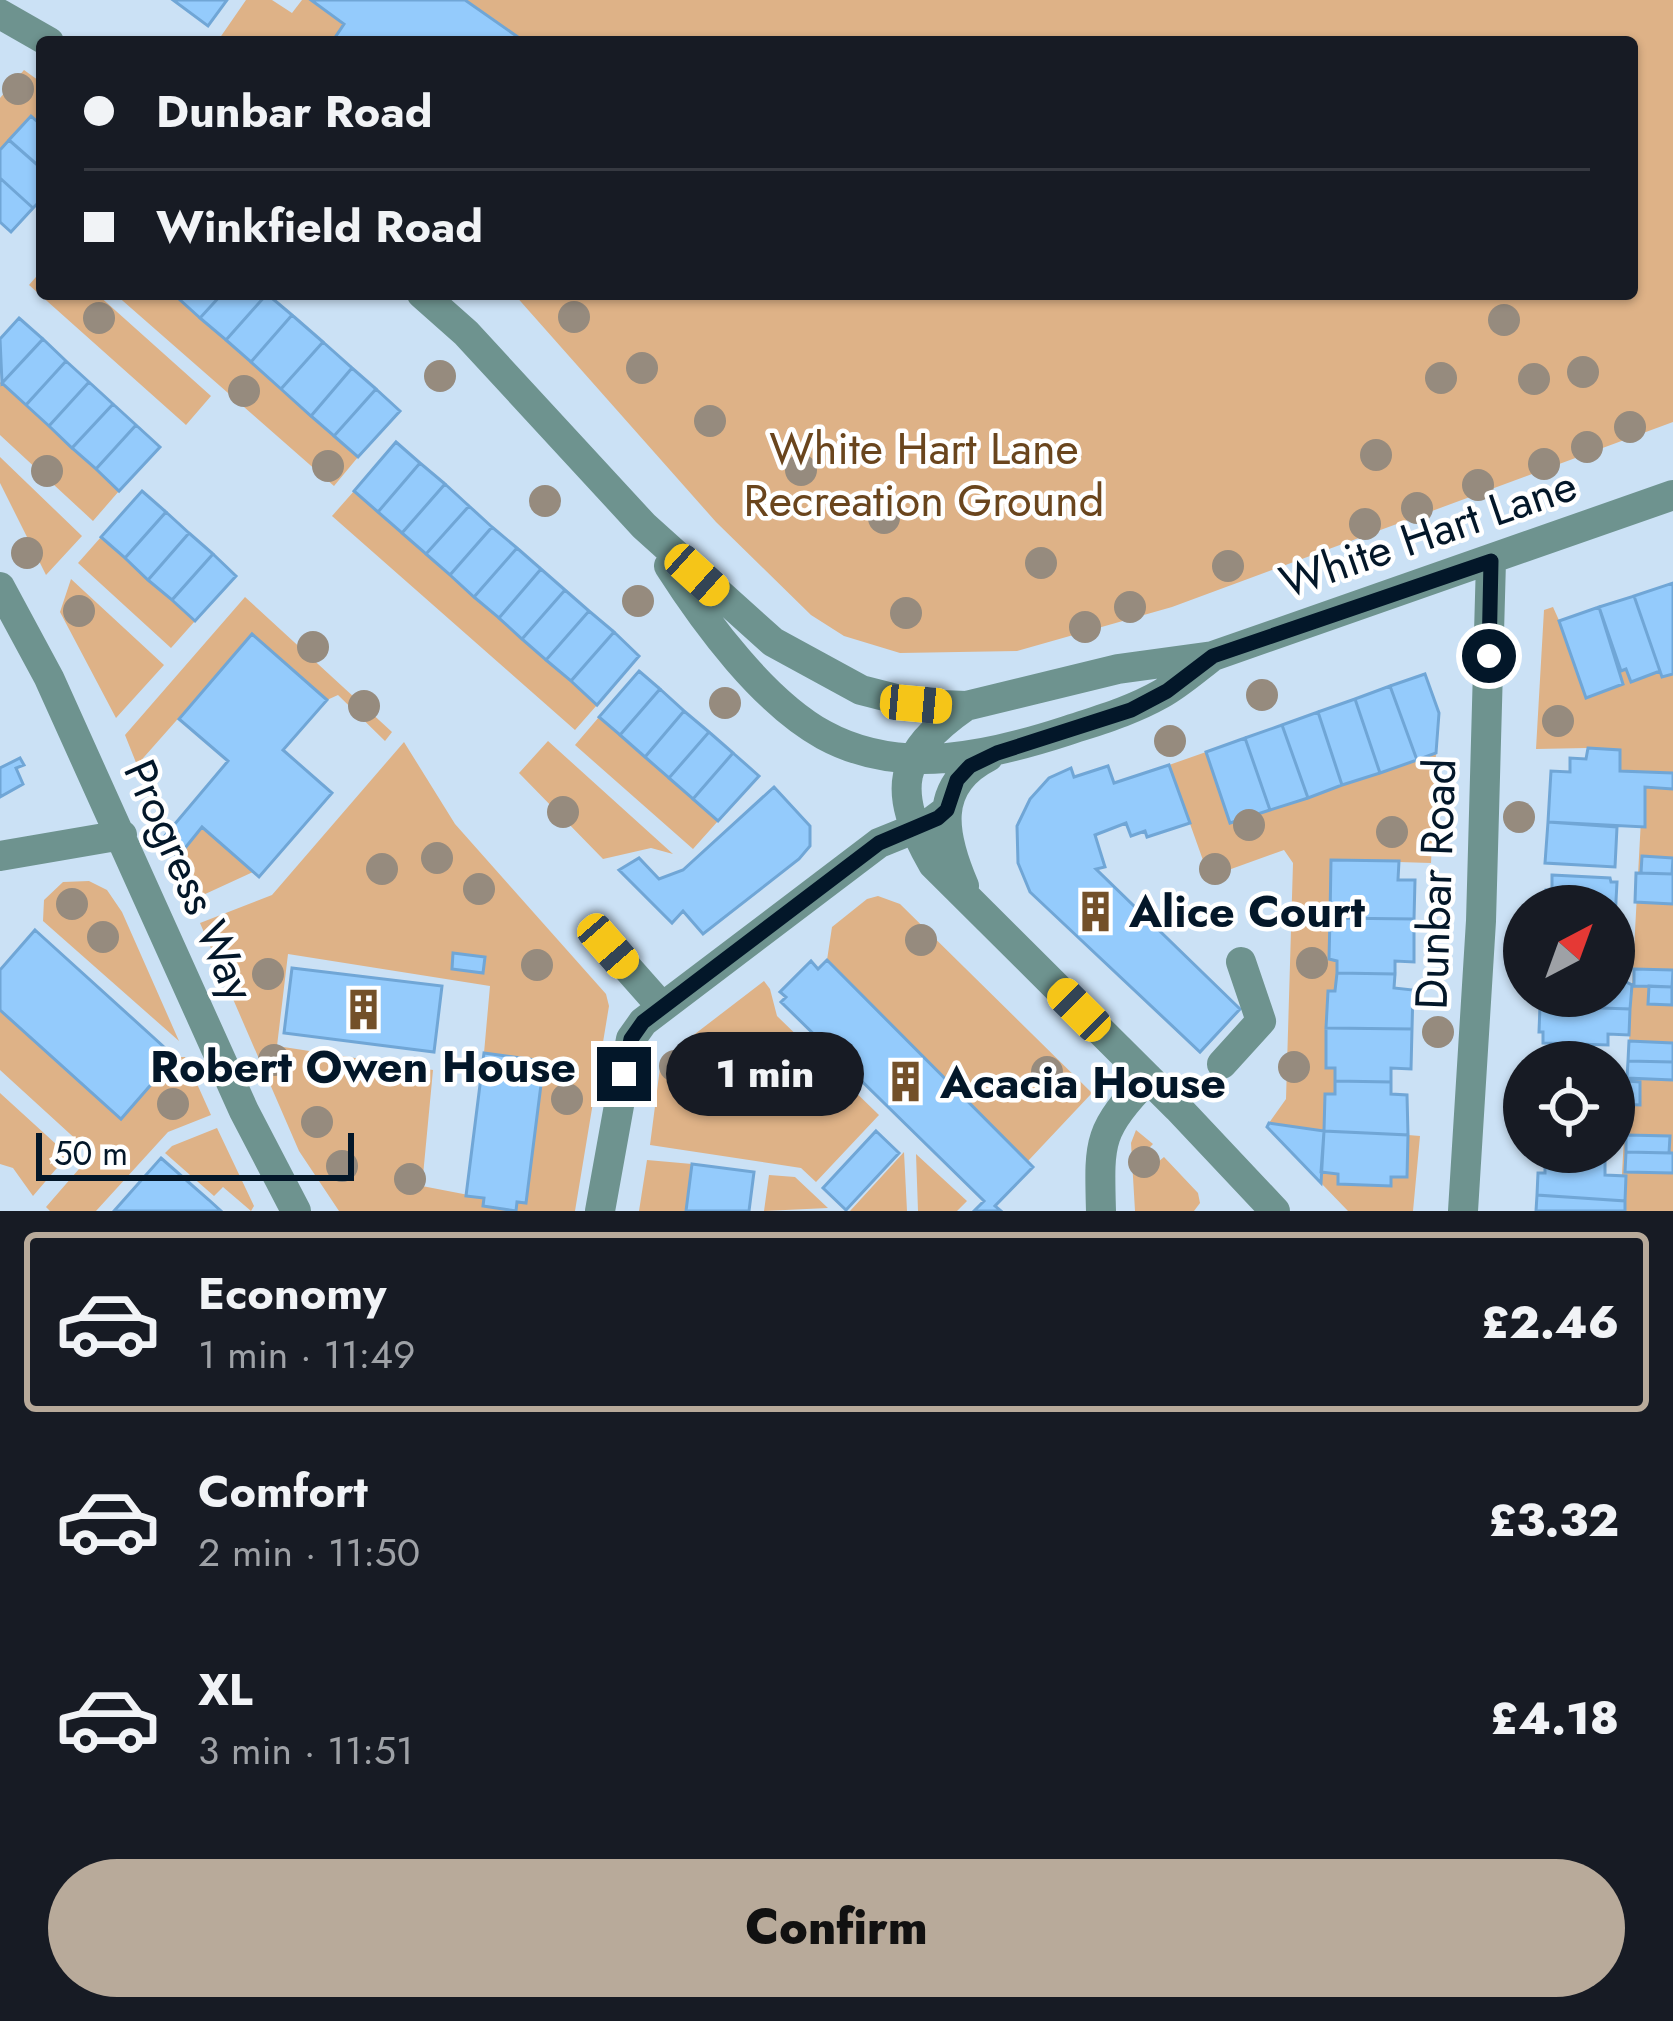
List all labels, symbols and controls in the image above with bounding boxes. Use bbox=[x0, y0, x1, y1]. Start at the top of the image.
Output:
text: Dunbar Road bbox=[156, 79, 432, 144]
text: Winkfield Road bbox=[156, 194, 483, 259]
park label: White Hart Lane Recreation Ground bbox=[744, 416, 1104, 533]
street label: White Hart Lane bbox=[1271, 452, 1585, 615]
car bbox=[658, 538, 736, 612]
route start bbox=[1462, 629, 1516, 683]
car bbox=[879, 683, 953, 725]
street label: Progress Way bbox=[107, 749, 272, 1011]
street label: Dunbar Road bbox=[1399, 757, 1472, 1011]
place label: Alice Court bbox=[1128, 879, 1366, 944]
north arrow bbox=[1503, 885, 1635, 1017]
map controls bbox=[1503, 885, 1635, 1173]
building icon: Alice Court bbox=[1072, 888, 1118, 934]
car bbox=[571, 907, 645, 985]
car bbox=[1041, 972, 1117, 1048]
building icon: Robert Owen House bbox=[340, 987, 386, 1033]
callout: 1 min bbox=[666, 1032, 864, 1116]
place label: Robert Owen House bbox=[150, 1034, 576, 1099]
button: locate bbox=[1503, 1041, 1635, 1173]
text: 1 min bbox=[716, 1045, 814, 1102]
route end bbox=[597, 1047, 651, 1101]
place label: Acacia House bbox=[939, 1050, 1226, 1115]
building icon: Acacia House bbox=[883, 1059, 929, 1105]
scale bar bbox=[36, 1127, 354, 1180]
text: 50 m bbox=[54, 1130, 128, 1177]
text: Economy bbox=[198, 1261, 386, 1326]
icon: car bbox=[54, 1268, 162, 1376]
text: £2.46 bbox=[1481, 1290, 1619, 1355]
text: 1 min · 11:49 bbox=[198, 1326, 415, 1383]
text: Comfort bbox=[198, 1459, 368, 1524]
icon: car bbox=[54, 1466, 162, 1574]
text: £3.32 bbox=[1488, 1488, 1619, 1553]
text: 2 min · 11:50 bbox=[198, 1524, 420, 1581]
text: XL bbox=[198, 1657, 253, 1722]
icon: car bbox=[54, 1664, 162, 1772]
text: £4.18 bbox=[1490, 1686, 1619, 1751]
text: 3 min · 11:51 bbox=[198, 1722, 413, 1779]
button: Confirm bbox=[48, 1859, 1625, 1997]

